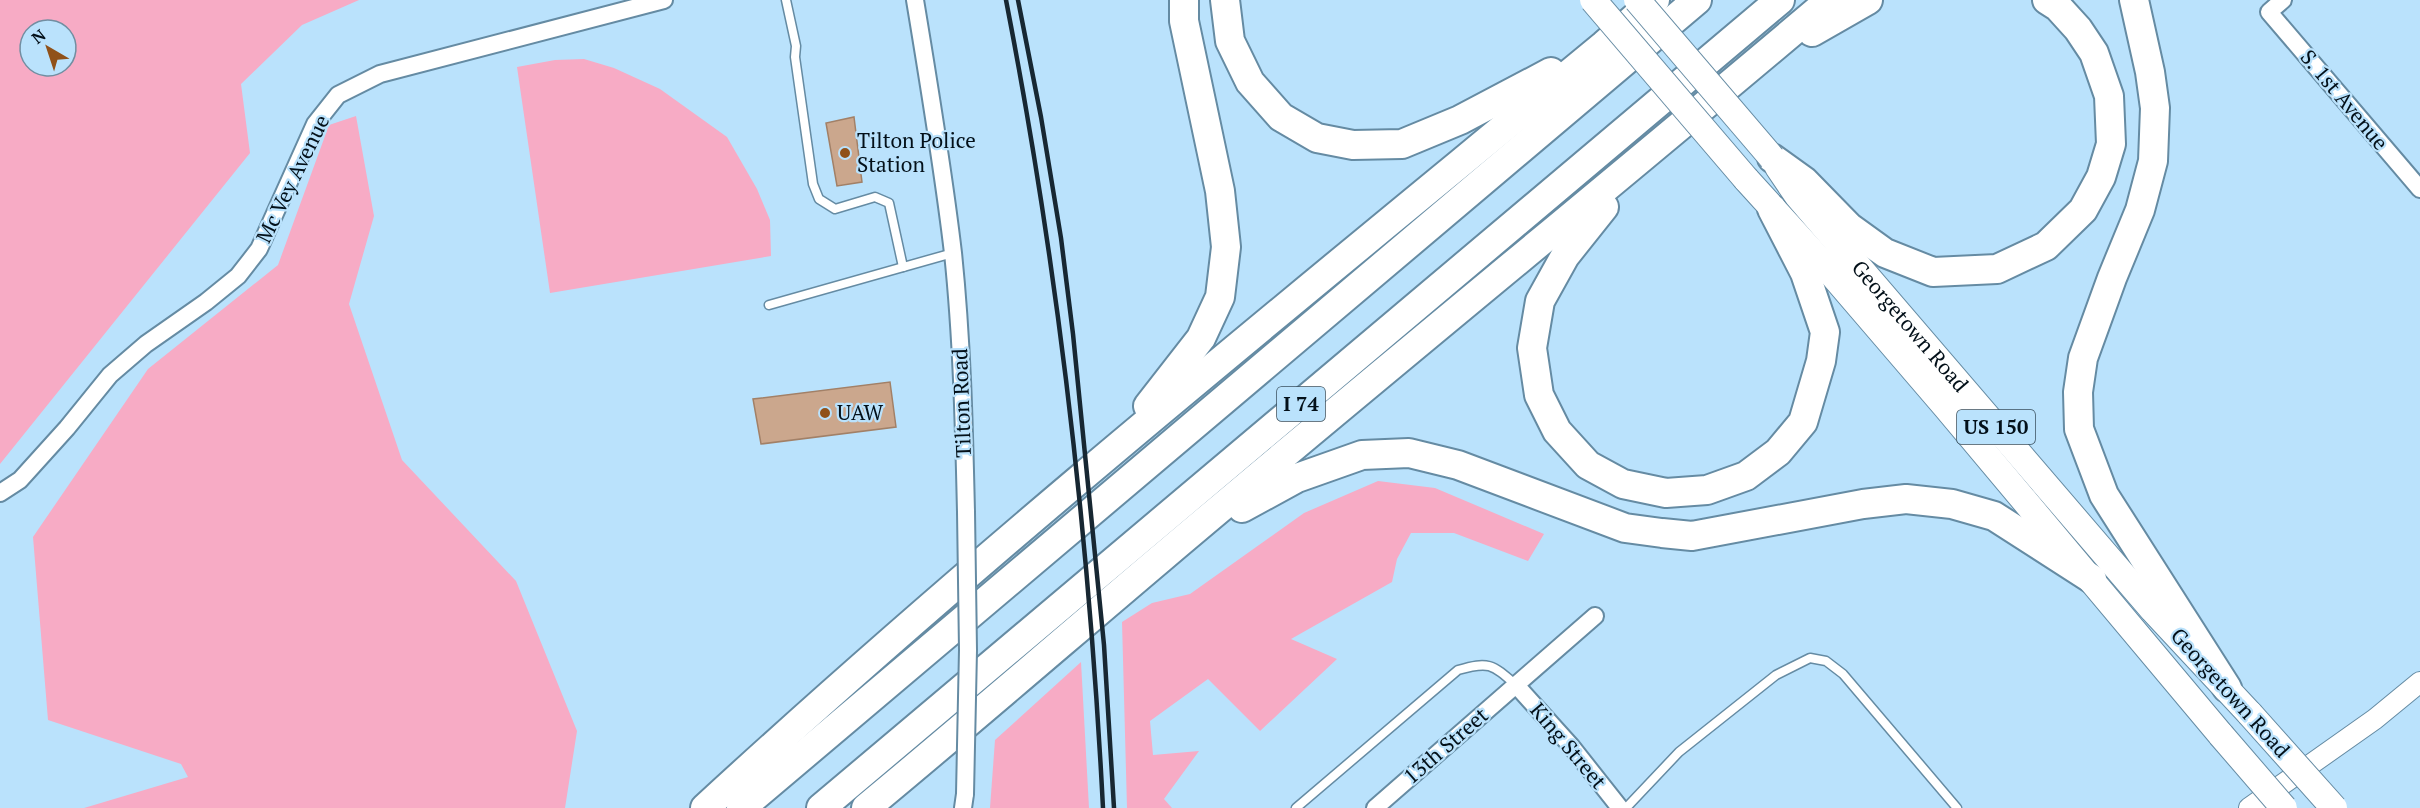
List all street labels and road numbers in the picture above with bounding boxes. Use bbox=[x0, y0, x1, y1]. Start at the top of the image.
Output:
street label: S. 1st Avenue bbox=[2295, 43, 2395, 155]
street label: Mc Vey Avenue bbox=[249, 110, 335, 247]
street label: Georgetown Road bbox=[1846, 254, 1975, 398]
street label: Tilton Road bbox=[945, 348, 977, 458]
road number: I 74 bbox=[1277, 387, 1325, 421]
road number: US 150 bbox=[1957, 410, 2035, 444]
street label: Georgetown Road bbox=[2165, 622, 2297, 763]
street label: King Street bbox=[1524, 696, 1613, 795]
street label: 13th Street bbox=[1397, 701, 1494, 790]

